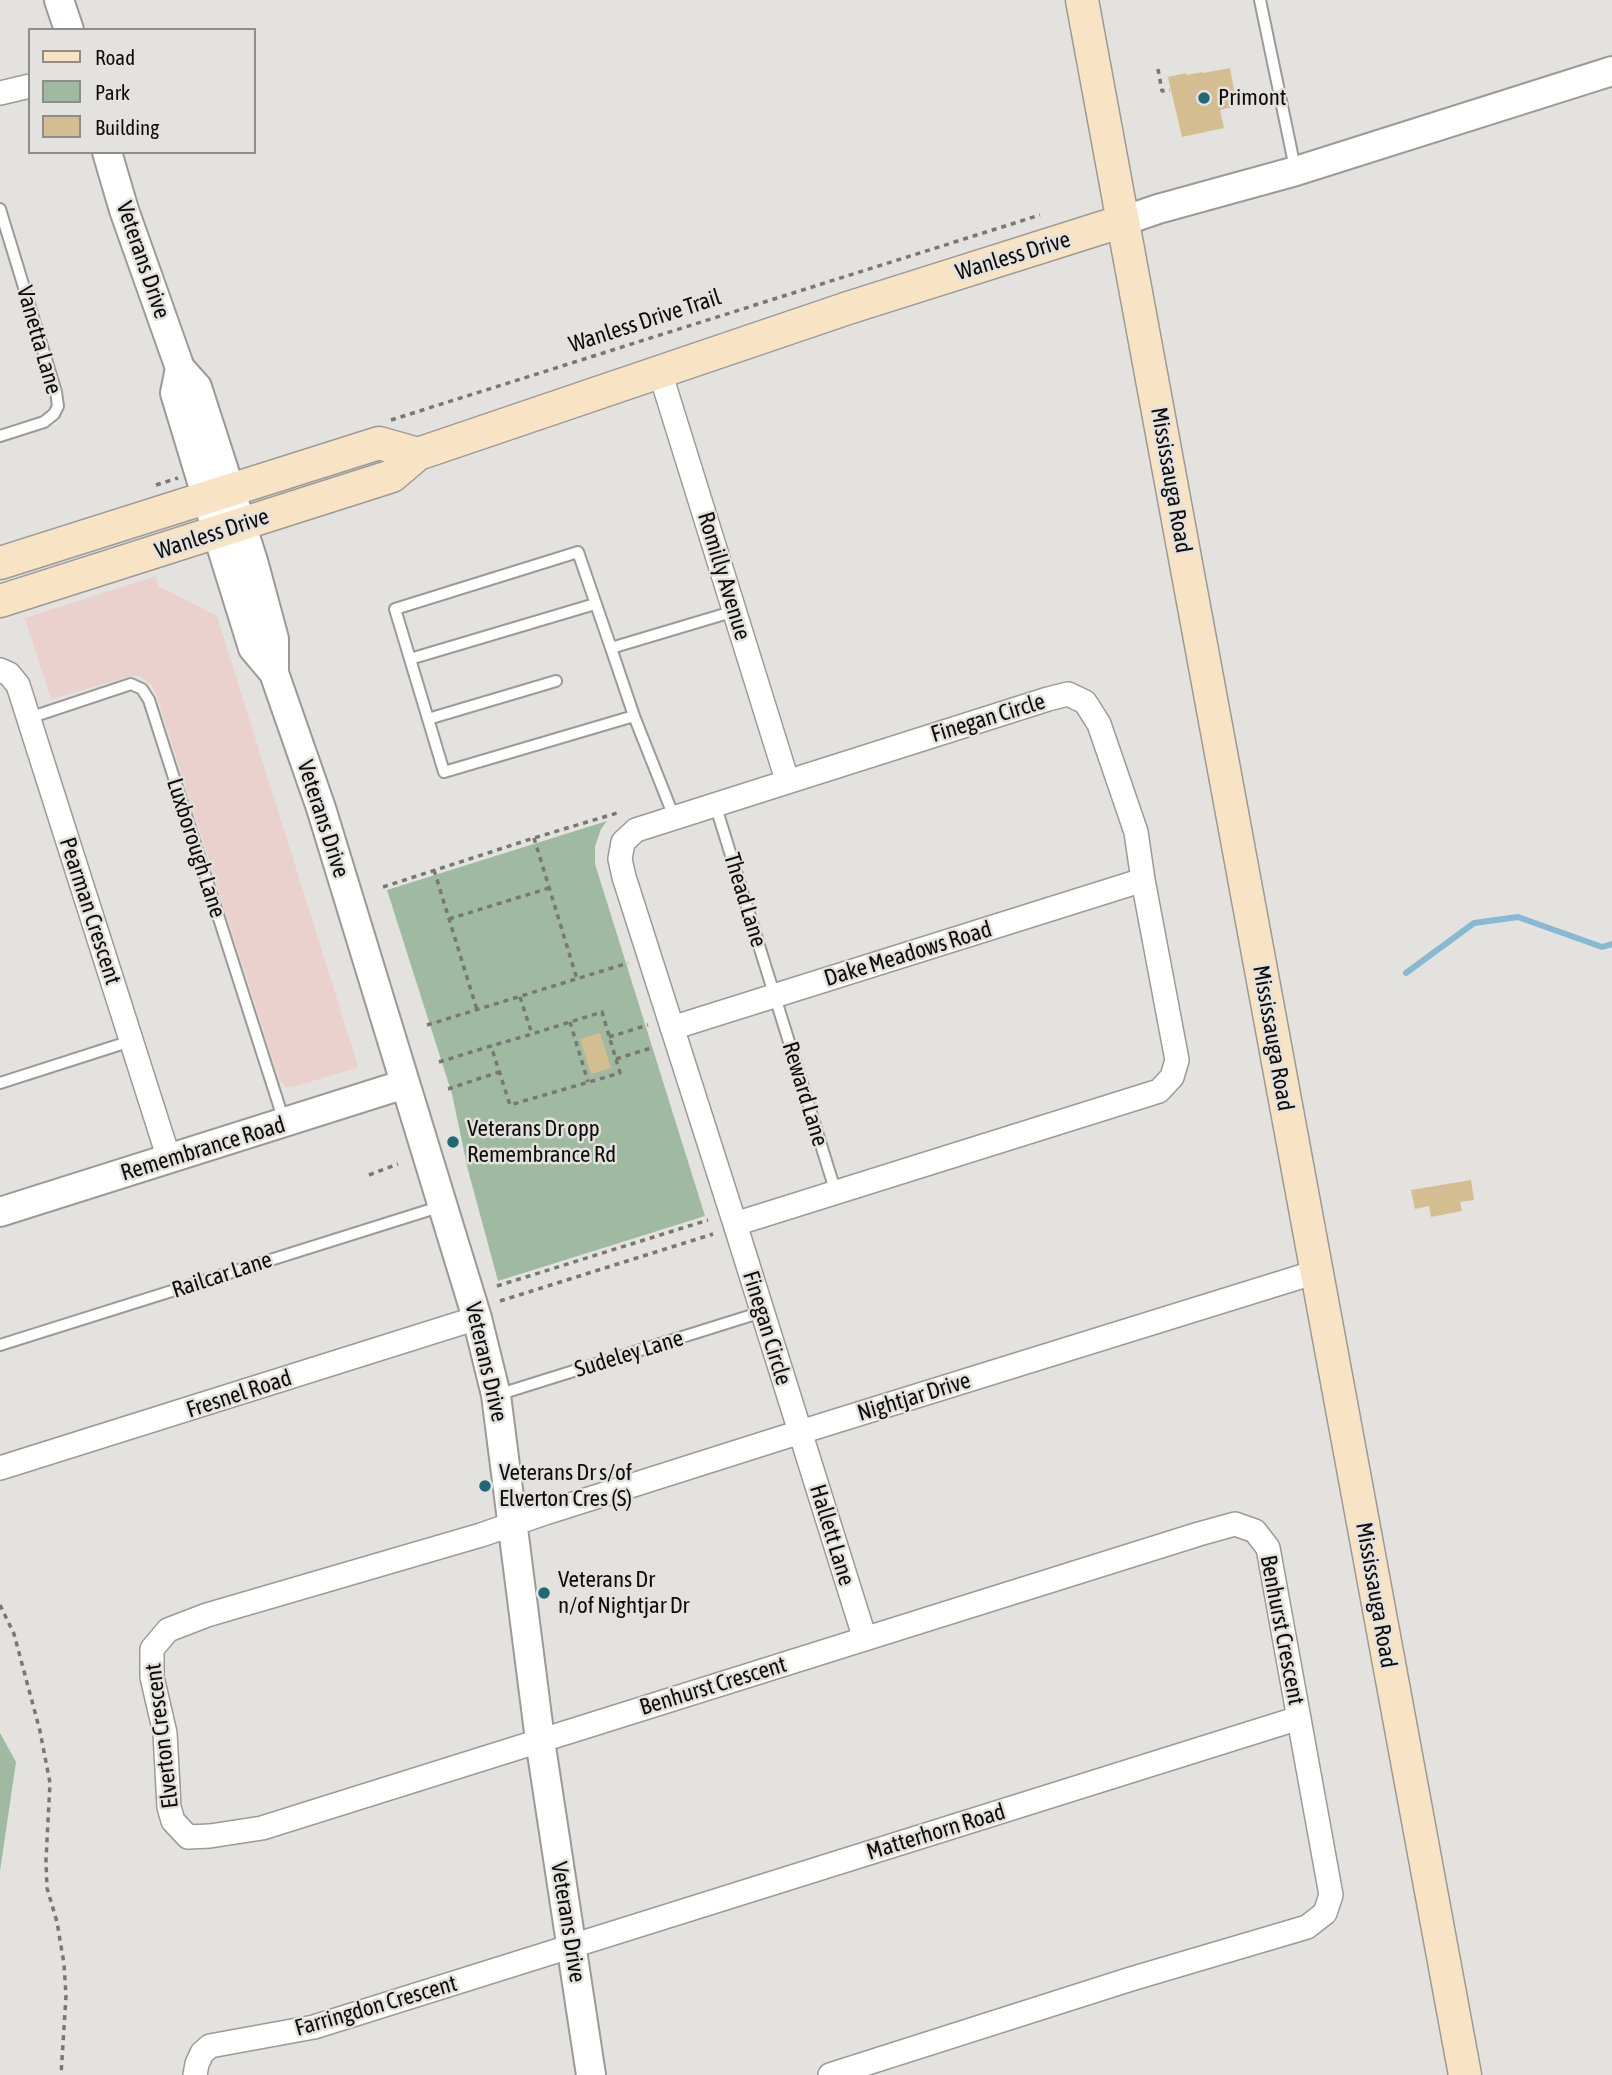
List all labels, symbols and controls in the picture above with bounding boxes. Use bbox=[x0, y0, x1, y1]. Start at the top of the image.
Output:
legend bbox=[28, 28, 256, 154]
text: Road bbox=[95, 45, 135, 69]
text: Park bbox=[95, 80, 130, 104]
place label: Primont bbox=[1218, 84, 1286, 112]
marker: Primont bbox=[1196, 90, 1212, 106]
text: Building bbox=[95, 115, 159, 139]
street label: Veterans Drive bbox=[110, 198, 176, 322]
street label: Wanless Drive bbox=[952, 226, 1074, 286]
street label: Vanetta Lane bbox=[10, 283, 68, 397]
street label: Wanless Drive Trail bbox=[565, 283, 725, 359]
street label: Mississauga Road bbox=[1145, 405, 1197, 555]
street label: Wanless Drive bbox=[152, 503, 272, 565]
street label: Romilly Avenue bbox=[691, 509, 757, 643]
street label: Finegan Circle bbox=[928, 688, 1048, 748]
street label: Veterans Drive bbox=[291, 757, 355, 881]
street label: Luxborough Lane bbox=[160, 775, 232, 921]
street label: Pearman Crescent bbox=[53, 834, 127, 988]
street label: Thead Lane bbox=[718, 850, 772, 950]
street label: Dake Meadows Road bbox=[821, 915, 995, 993]
street label: Mississauga Road bbox=[1247, 963, 1299, 1113]
street label: Reward Lane bbox=[776, 1038, 834, 1150]
street label: Remembrance Road bbox=[117, 1111, 289, 1187]
place label: Veterans Dr opp Remembrance Rd bbox=[467, 1115, 616, 1169]
marker: Veterans Dr opp Remembrance Rd bbox=[445, 1134, 461, 1150]
street label: Railcar Lane bbox=[168, 1246, 276, 1304]
street label: Finegan Circle bbox=[737, 1268, 797, 1388]
street label: Veterans Drive bbox=[459, 1299, 513, 1425]
street label: Sudeley Lane bbox=[571, 1324, 687, 1384]
street label: Fresnel Road bbox=[183, 1364, 295, 1424]
street label: Nightjar Drive bbox=[854, 1367, 974, 1427]
place label: Veterans Dr s/of Elverton Cres (S) bbox=[499, 1459, 632, 1513]
marker: Veterans Dr s/of Elverton Cres (S) bbox=[477, 1478, 493, 1494]
street label: Hallett Lane bbox=[804, 1481, 860, 1589]
street label: Mississauga Road bbox=[1350, 1520, 1402, 1670]
street label: Benhurst Crescent bbox=[1254, 1553, 1310, 1707]
place label: Veterans Dr n/of Nightjar Dr bbox=[558, 1566, 689, 1620]
marker: Veterans Dr n/of Nightjar Dr bbox=[536, 1585, 552, 1601]
street label: Benhurst Crescent bbox=[636, 1651, 790, 1721]
street label: Elverton Crescent bbox=[139, 1662, 185, 1810]
street label: Matterhorn Road bbox=[863, 1798, 1009, 1866]
street label: Veterans Drive bbox=[545, 1860, 591, 1984]
street label: Farringdon Crescent bbox=[292, 1970, 460, 2042]

